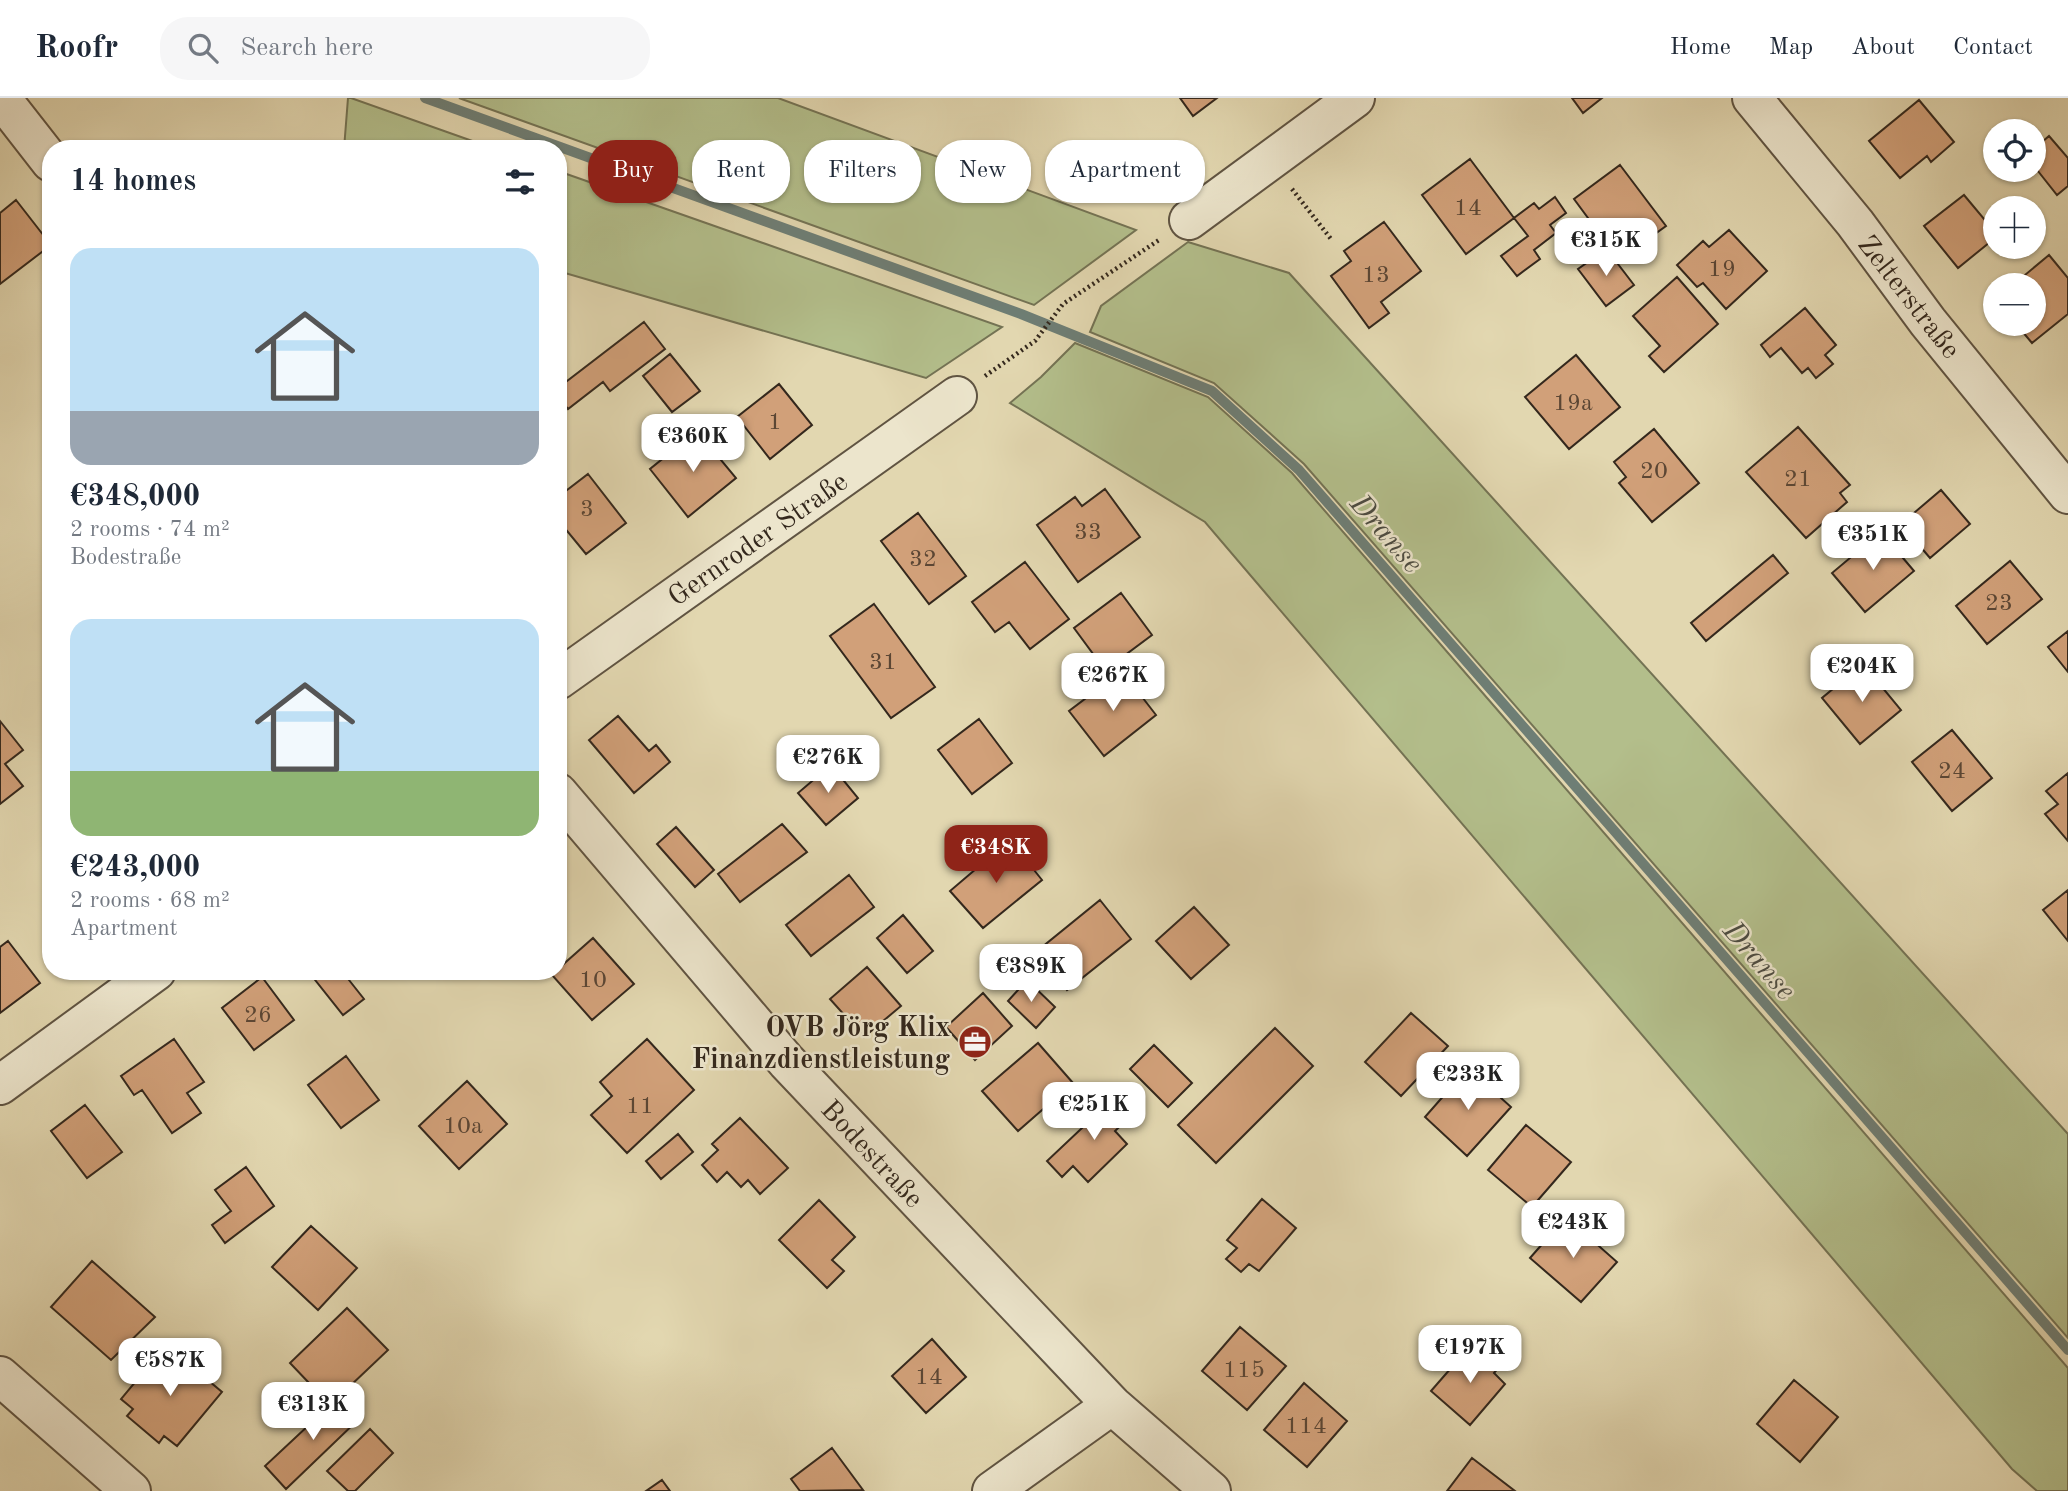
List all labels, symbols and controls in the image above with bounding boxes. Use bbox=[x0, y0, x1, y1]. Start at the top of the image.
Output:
search box bbox=[160, 17, 650, 80]
icon: search bbox=[184, 29, 222, 67]
text: Roofr bbox=[35, 32, 118, 65]
text: Search here bbox=[240, 35, 373, 61]
text: Home bbox=[1670, 36, 1731, 60]
text: Map bbox=[1769, 36, 1813, 60]
text: About bbox=[1851, 36, 1915, 60]
text: Contact bbox=[1953, 36, 2033, 60]
map controls bbox=[1983, 119, 2046, 336]
button: locate bbox=[1983, 119, 2046, 182]
chip: Buy bbox=[588, 140, 678, 203]
chip: Rent bbox=[692, 140, 790, 203]
chip: Filters bbox=[804, 140, 921, 203]
chip: New bbox=[935, 140, 1031, 203]
chip: Apartment bbox=[1045, 140, 1205, 203]
icon: filters bbox=[501, 163, 539, 201]
text: 14 homes bbox=[70, 167, 196, 197]
button: + bbox=[1983, 196, 2046, 259]
house number: 14 bbox=[1454, 197, 1482, 221]
pin: €315K bbox=[1557, 218, 1655, 278]
text: €315K bbox=[1570, 229, 1642, 252]
street label: Zelterstraße bbox=[1851, 231, 1964, 365]
house number: 19 bbox=[1708, 258, 1736, 282]
house number: 13 bbox=[1362, 264, 1390, 288]
button: − bbox=[1983, 273, 2046, 336]
icon: home bbox=[242, 293, 368, 419]
house number: 19a bbox=[1553, 392, 1593, 416]
house number: 1 bbox=[768, 411, 782, 435]
pin: €360K bbox=[644, 414, 742, 474]
text: €360K bbox=[657, 425, 729, 448]
house number: 20 bbox=[1640, 460, 1668, 484]
street label: Gernroder Straße bbox=[664, 468, 854, 613]
house number: 21 bbox=[1784, 468, 1812, 492]
text: €348,000 bbox=[70, 482, 200, 512]
water label: Dranse bbox=[1343, 488, 1427, 579]
house number: 3 bbox=[580, 498, 594, 522]
pin: €351K bbox=[1824, 512, 1922, 572]
text: 2 rooms · 74 m² bbox=[70, 518, 230, 541]
house number: 33 bbox=[1074, 521, 1102, 545]
text: €351K bbox=[1837, 523, 1909, 546]
text: Bodestraße bbox=[70, 546, 181, 569]
house number: 32 bbox=[909, 548, 937, 572]
house number: 23 bbox=[1985, 592, 2013, 616]
pin: €204K bbox=[1813, 644, 1911, 704]
house number: 31 bbox=[869, 651, 897, 675]
pin: €267K bbox=[1064, 654, 1162, 713]
text: €204K bbox=[1826, 655, 1898, 678]
icon: home bbox=[242, 664, 368, 790]
text: €267K bbox=[1077, 664, 1149, 687]
pin: €276K bbox=[779, 736, 877, 795]
text: €276K bbox=[792, 746, 864, 769]
house number: 24 bbox=[1938, 760, 1966, 784]
pin: €348K bbox=[947, 826, 1045, 885]
text: €348K bbox=[960, 836, 1032, 859]
text: €243,000 bbox=[70, 853, 200, 883]
text: 2 rooms · 68 m² bbox=[70, 889, 230, 912]
water label: Dranse bbox=[1716, 915, 1800, 1006]
text: Apartment bbox=[70, 917, 178, 940]
pin: €389K bbox=[982, 944, 1080, 1004]
text: €389K bbox=[995, 955, 1067, 978]
house number: 10 bbox=[579, 969, 607, 993]
house number: 26 bbox=[244, 1004, 272, 1028]
place label: OVB Jörg Klix Finanzdienstleistung bbox=[692, 1015, 950, 1075]
office icon: OVB Jörg Klix Finanzdienstleistung bbox=[956, 1023, 994, 1061]
pin: €233K bbox=[1419, 1052, 1517, 1112]
text: €233K bbox=[1432, 1063, 1504, 1086]
pin: €251K bbox=[1045, 1082, 1143, 1142]
text: €251K bbox=[1058, 1093, 1130, 1116]
house number: 11 bbox=[626, 1095, 654, 1119]
street label: Bodestraße bbox=[814, 1096, 927, 1214]
house number: 10a bbox=[443, 1115, 483, 1139]
pin: €243K bbox=[1524, 1200, 1622, 1260]
text: €243K bbox=[1537, 1211, 1609, 1234]
pin: €197K bbox=[1421, 1326, 1519, 1385]
text: €197K bbox=[1434, 1336, 1506, 1359]
pin: €587K bbox=[121, 1338, 219, 1398]
text: €587K bbox=[134, 1349, 206, 1372]
house number: 115 bbox=[1223, 1359, 1265, 1383]
house number: 14 bbox=[915, 1366, 943, 1390]
pin: €313K bbox=[264, 1382, 362, 1442]
text: €313K bbox=[277, 1393, 349, 1416]
house number: 114 bbox=[1285, 1415, 1327, 1439]

